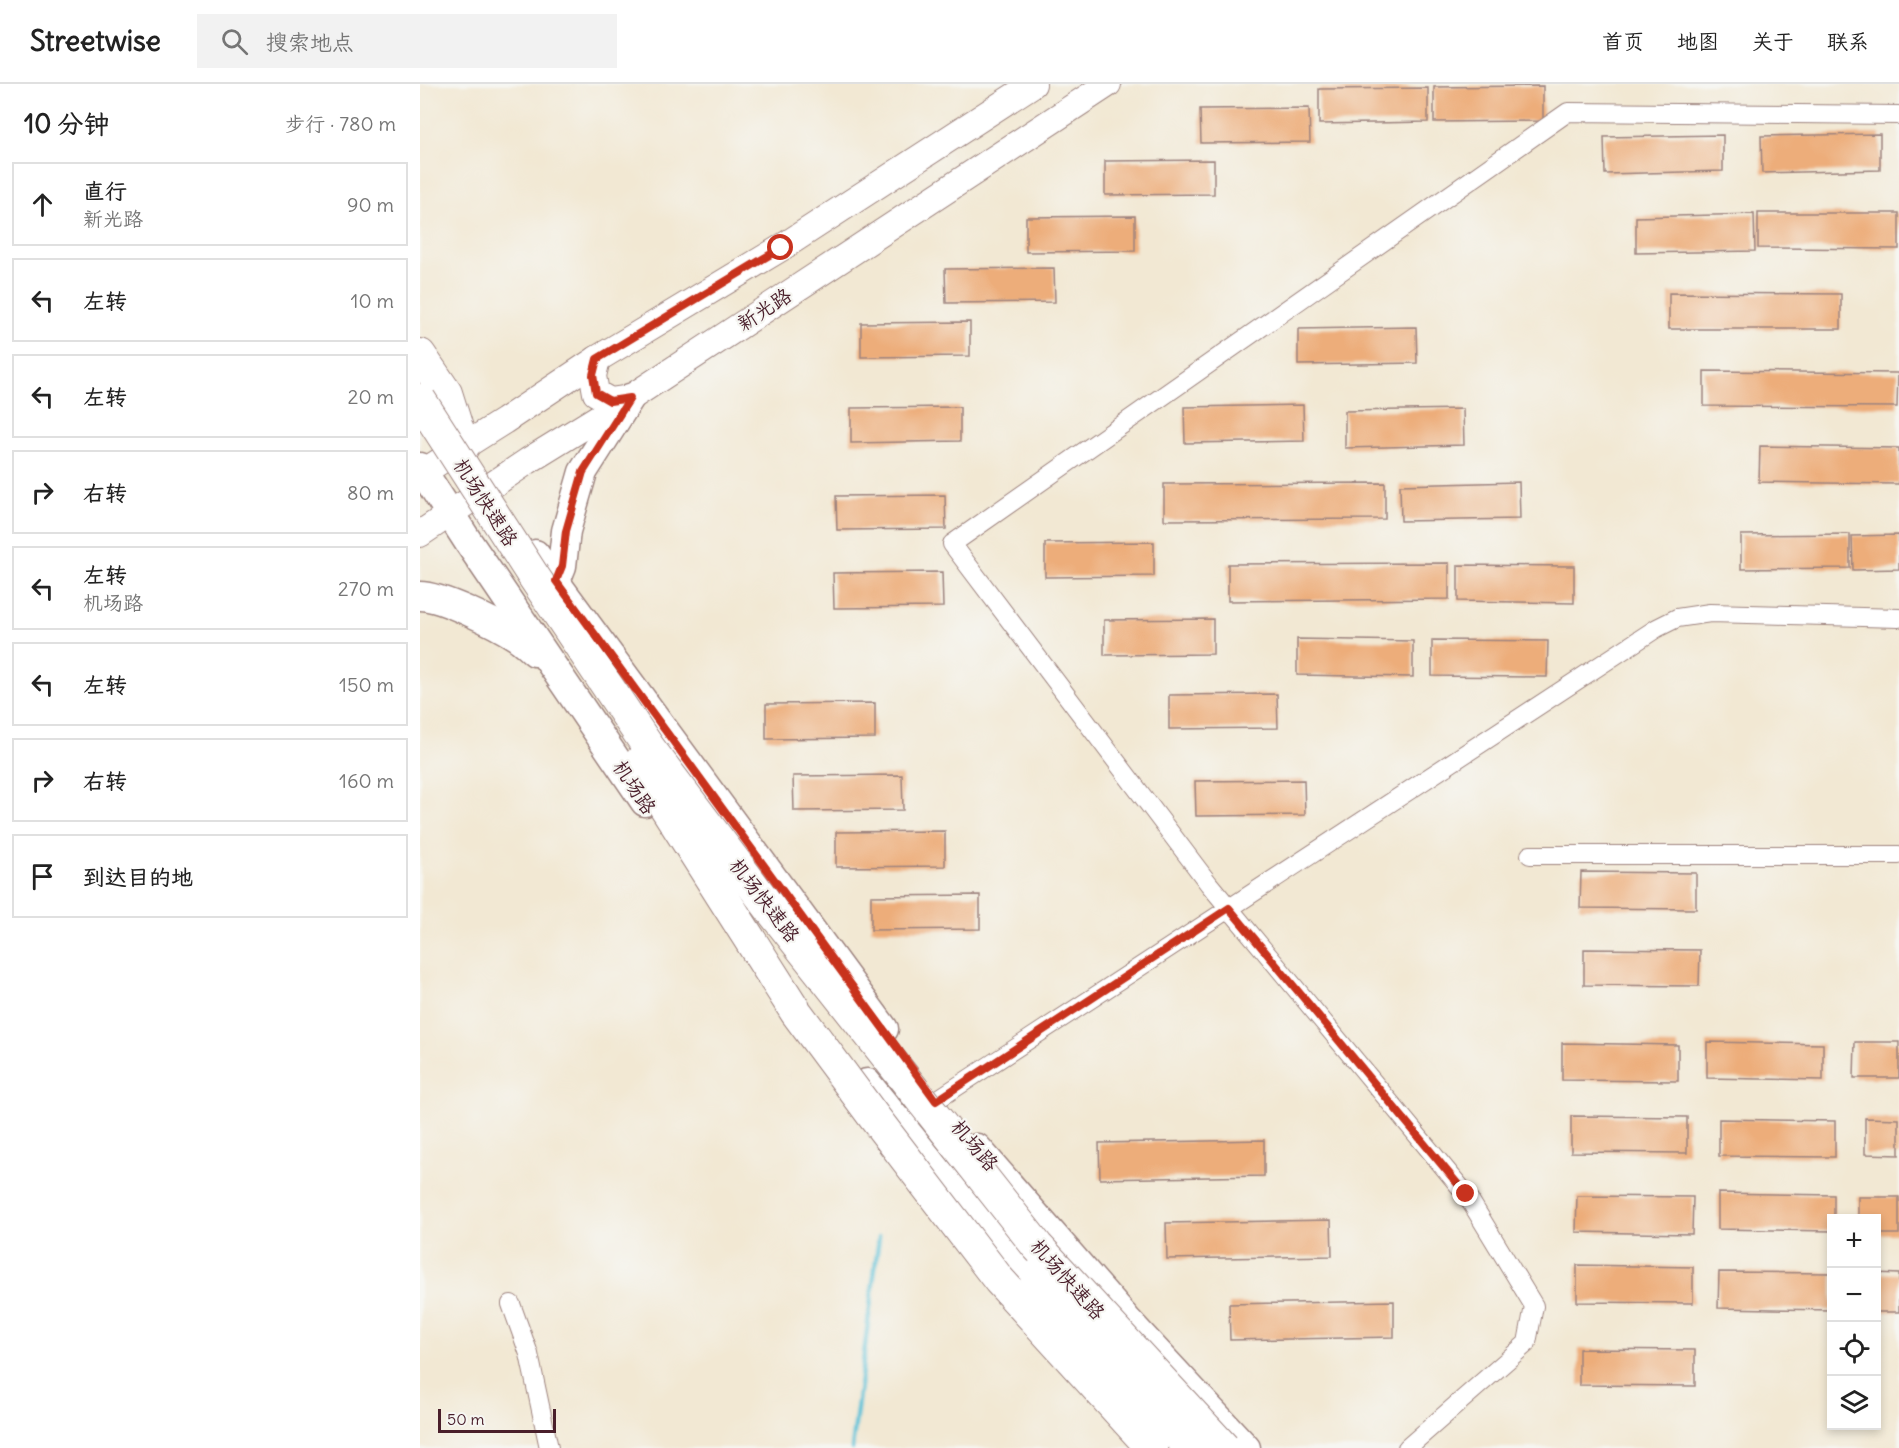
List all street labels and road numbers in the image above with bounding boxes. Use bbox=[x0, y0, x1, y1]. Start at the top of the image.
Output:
street label: 新光路 bbox=[732, 282, 797, 336]
street label: 机场快速路 bbox=[448, 453, 524, 552]
street label: 机场路 bbox=[608, 755, 663, 820]
street label: 机场快速路 bbox=[724, 853, 806, 948]
street label: 机场路 bbox=[946, 1114, 1005, 1177]
street label: 机场快速路 bbox=[1025, 1233, 1111, 1325]

